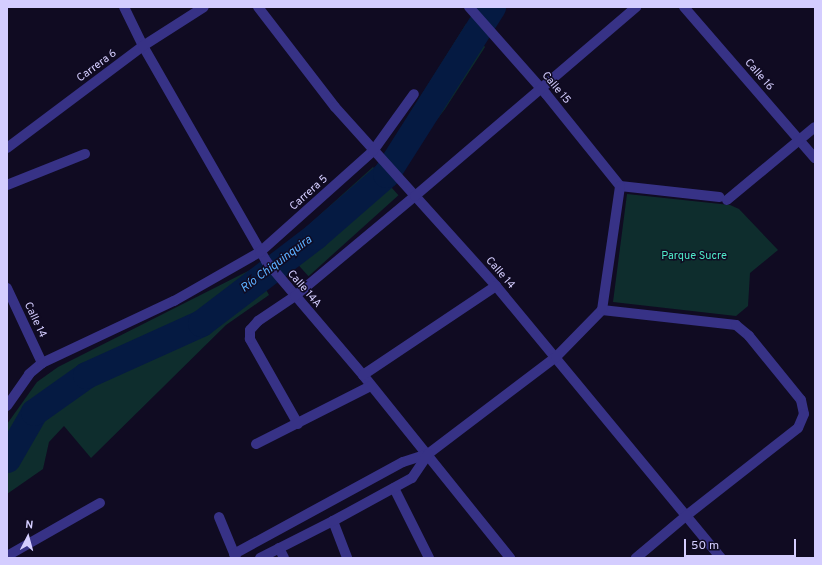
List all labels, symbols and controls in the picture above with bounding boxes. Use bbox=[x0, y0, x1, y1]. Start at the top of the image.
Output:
street label: Carrera 6 bbox=[75, 47, 119, 85]
street label: Calle 16 bbox=[742, 56, 776, 94]
street label: Calle 15 bbox=[539, 69, 573, 107]
street label: Carrera 5 bbox=[287, 173, 331, 213]
water label: Río Chiquinquira bbox=[238, 233, 316, 297]
park label: Parque Sucre bbox=[661, 249, 727, 263]
street label: Calle 14 bbox=[483, 254, 517, 292]
street label: Calle 14A bbox=[284, 268, 324, 310]
street label: Calle 14 bbox=[21, 300, 49, 340]
north arrow bbox=[8, 517, 48, 557]
text: N bbox=[25, 518, 34, 532]
scale bar bbox=[686, 531, 798, 557]
text: 50 m bbox=[691, 538, 719, 554]

